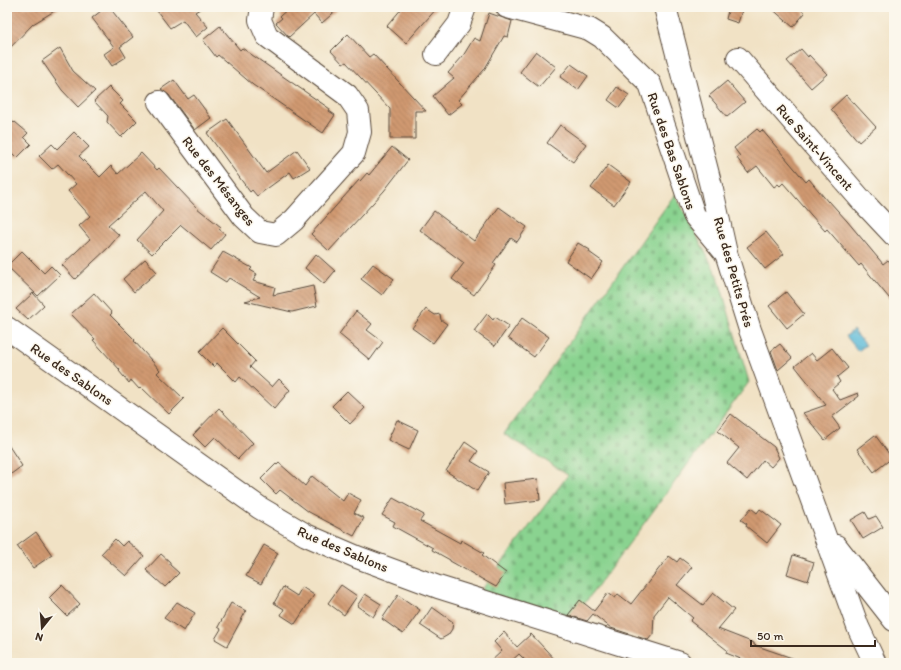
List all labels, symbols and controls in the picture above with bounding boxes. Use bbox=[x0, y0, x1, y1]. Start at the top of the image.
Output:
street label: Rue des Bas Sablons bbox=[643, 90, 700, 212]
street label: Rue Saint-Vincent bbox=[772, 101, 857, 194]
street label: Rue des Mésanges bbox=[178, 133, 259, 230]
street label: Rue des Petits Prés bbox=[710, 215, 757, 329]
street label: Rue des Sablons bbox=[27, 340, 116, 409]
street label: Rue des Sablons bbox=[295, 523, 391, 576]
north arrow bbox=[22, 608, 62, 648]
scale bar bbox=[751, 622, 875, 648]
text: 50 m bbox=[757, 629, 783, 643]
text: N bbox=[34, 630, 45, 644]

